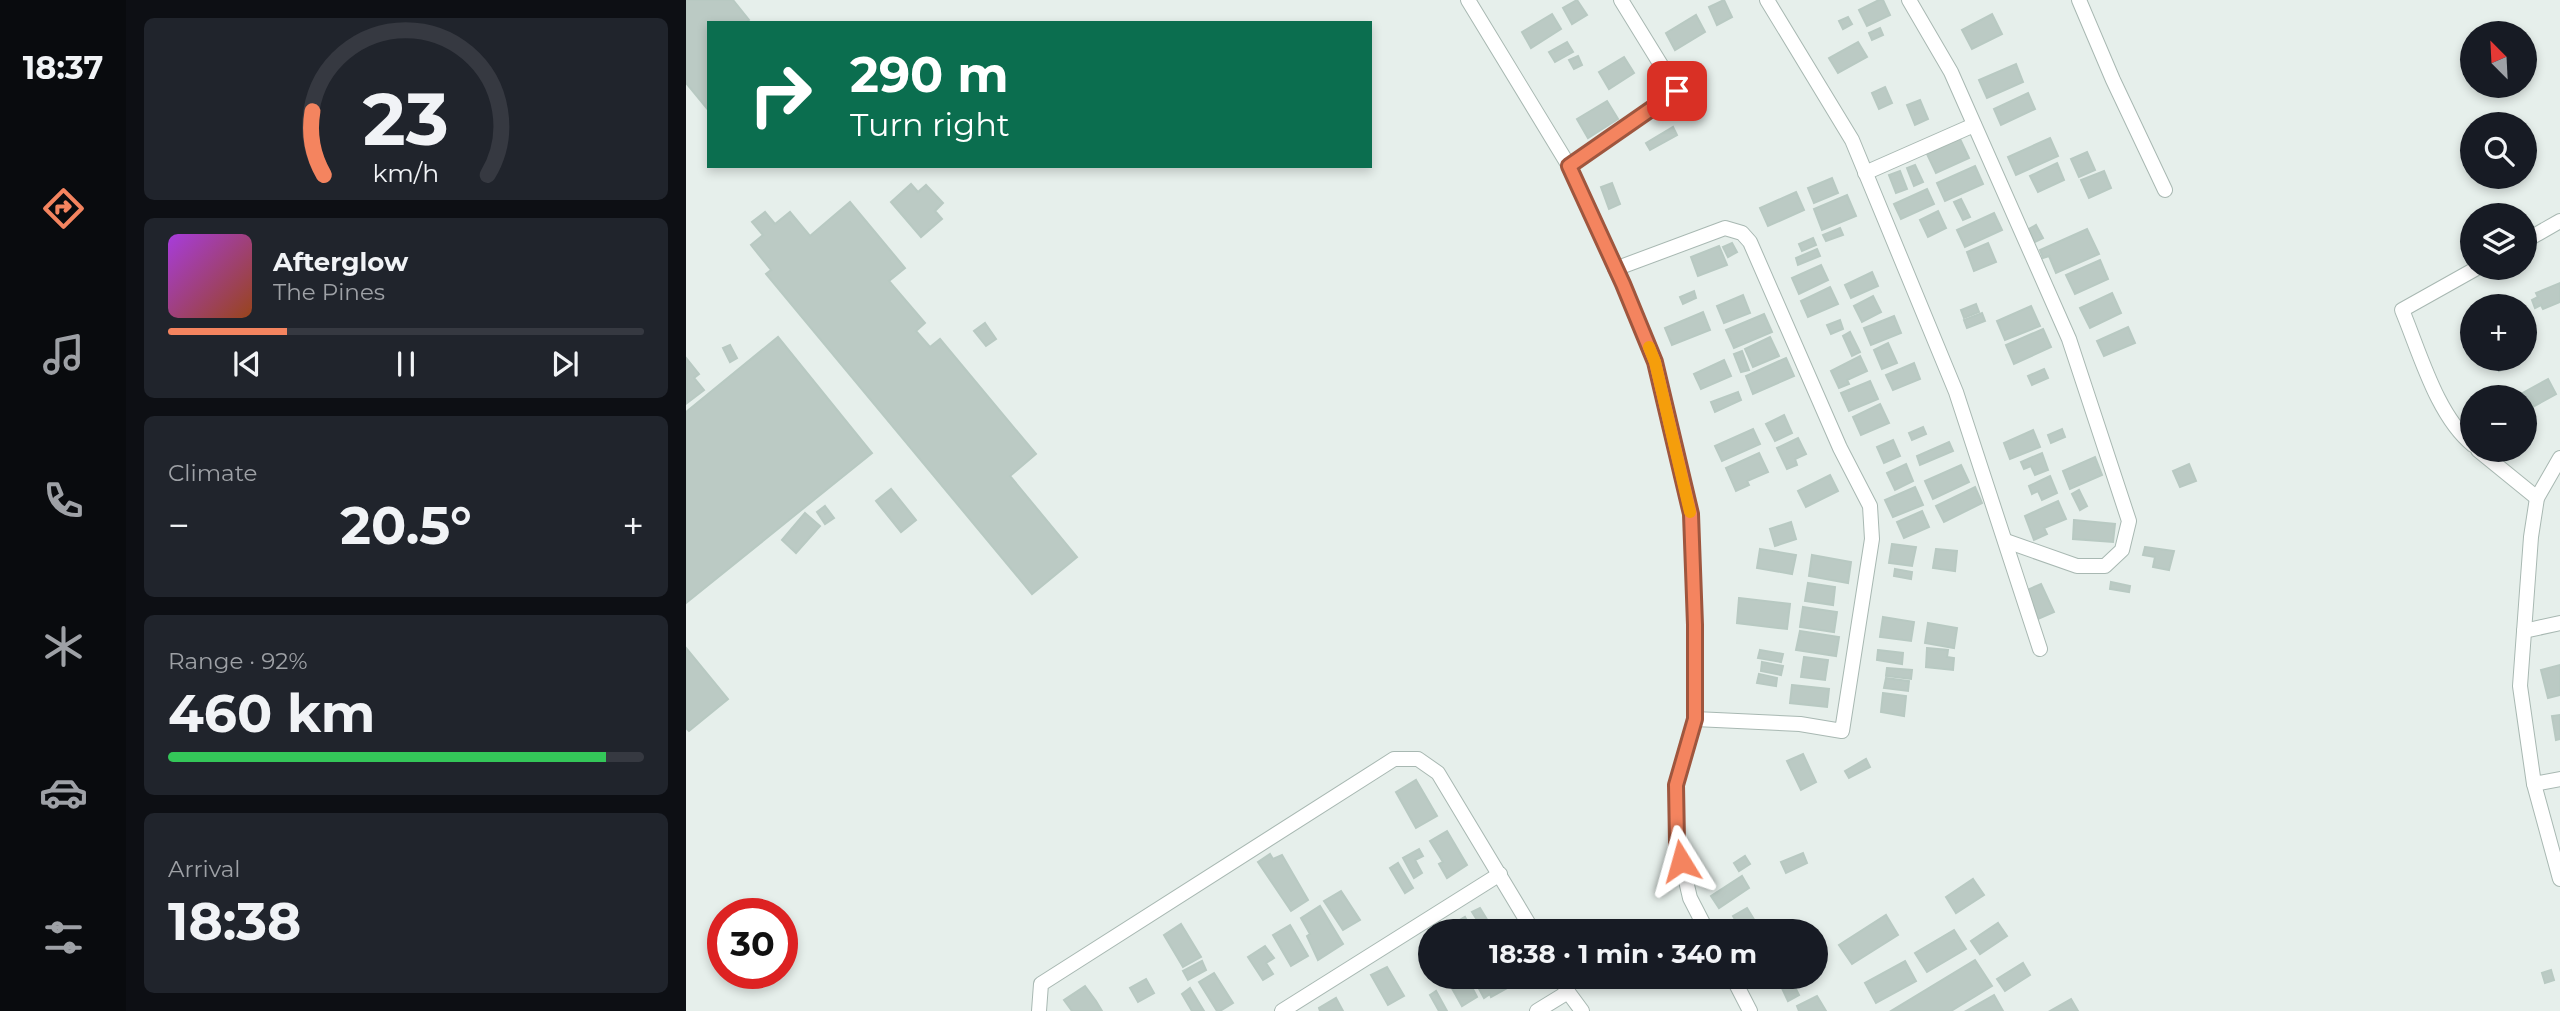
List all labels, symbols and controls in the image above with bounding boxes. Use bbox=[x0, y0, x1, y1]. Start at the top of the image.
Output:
north arrow bbox=[2460, 21, 2538, 98]
map controls bbox=[2460, 21, 2537, 462]
text: 290 m bbox=[850, 45, 1009, 104]
text: 18:37 bbox=[23, 48, 103, 87]
icon: right bbox=[735, 49, 826, 140]
pin bbox=[1647, 61, 1707, 121]
icon: arrive bbox=[1658, 72, 1696, 110]
text: 23 bbox=[363, 75, 449, 163]
text: Turn right bbox=[850, 105, 1010, 144]
button: search bbox=[2460, 112, 2537, 189]
text: km/h bbox=[373, 158, 439, 188]
icon: directions bbox=[39, 184, 88, 233]
button: layers bbox=[2460, 203, 2537, 280]
text: Afterglow bbox=[273, 246, 408, 278]
text: The Pines bbox=[273, 278, 385, 306]
button: + bbox=[2460, 294, 2537, 371]
icon: music bbox=[39, 330, 88, 379]
icon: previous bbox=[228, 345, 266, 383]
icon: pause bbox=[387, 345, 425, 383]
icon: next bbox=[546, 345, 584, 383]
button: − bbox=[2460, 385, 2537, 462]
text: Climate bbox=[168, 459, 257, 487]
icon: phone bbox=[39, 476, 88, 525]
text: 20.5° bbox=[340, 494, 472, 557]
text: − bbox=[168, 502, 190, 549]
text: + bbox=[622, 502, 644, 549]
icon: climate bbox=[39, 622, 88, 671]
text: Range · 92% bbox=[168, 647, 308, 675]
text: 460 km bbox=[168, 682, 375, 745]
icon: car bbox=[39, 768, 88, 817]
position arrow bbox=[1644, 824, 1718, 898]
text: Arrival bbox=[168, 855, 241, 883]
text: 18:38 bbox=[168, 890, 301, 953]
speed limit sign: 30 bbox=[707, 898, 798, 989]
icon: filters bbox=[39, 913, 88, 962]
text: 18:38 · 1 min · 340 m bbox=[1489, 938, 1757, 970]

